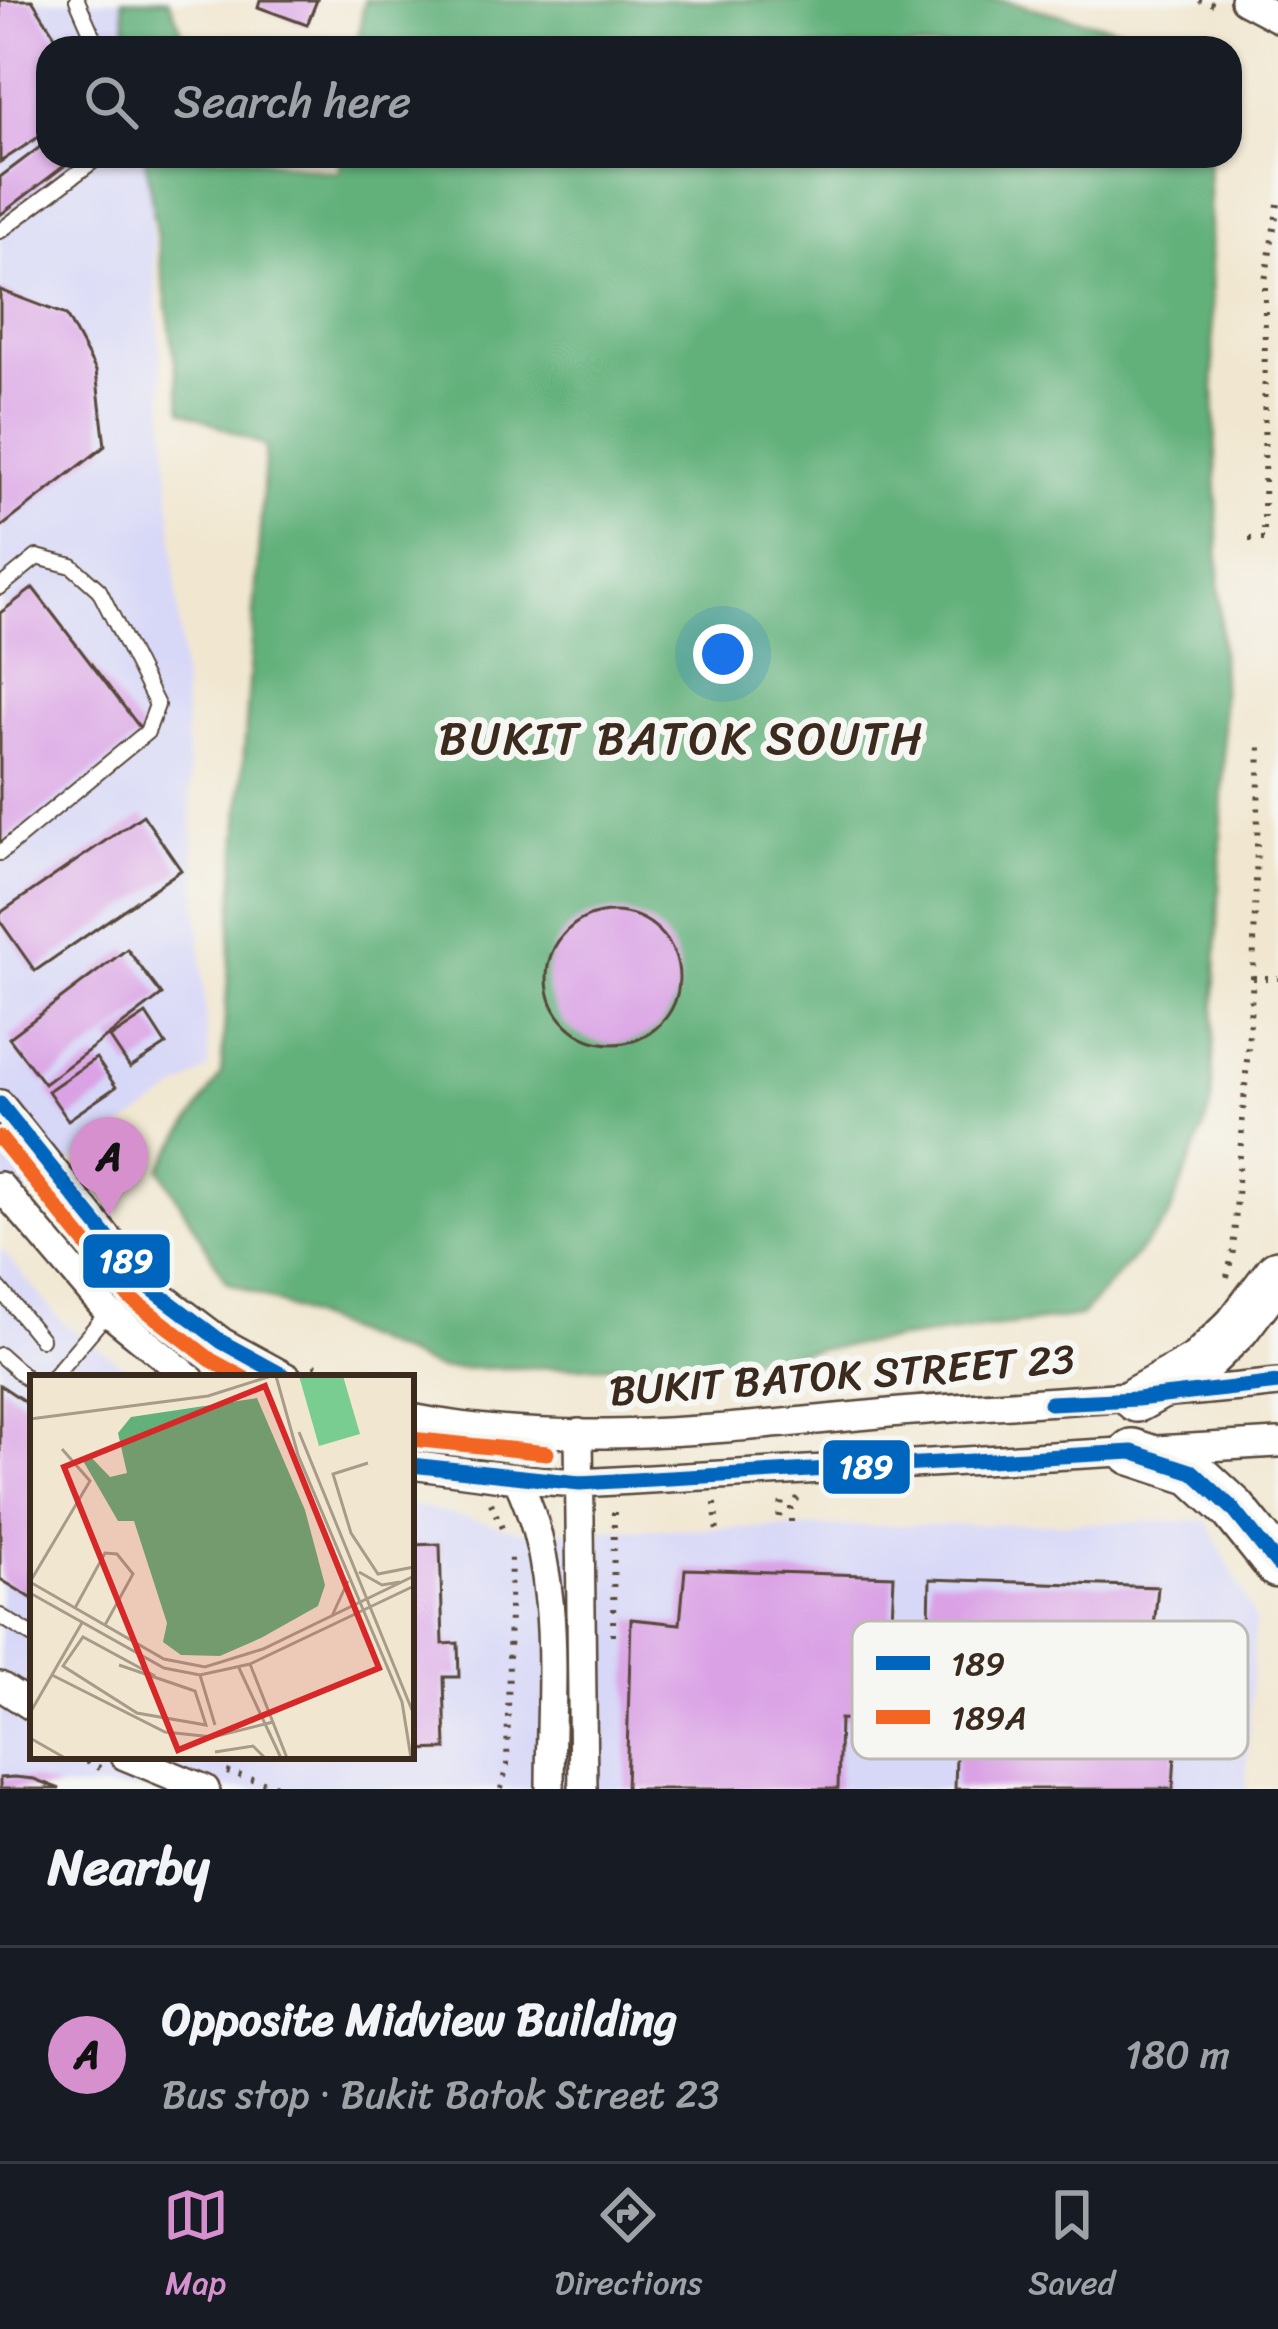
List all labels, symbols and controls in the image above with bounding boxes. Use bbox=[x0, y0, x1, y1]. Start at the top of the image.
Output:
search box bbox=[36, 36, 1242, 168]
text: Search here bbox=[174, 62, 411, 142]
icon: search bbox=[78, 69, 144, 135]
your location bbox=[693, 624, 753, 684]
district label: BUKIT BATOK SOUTH bbox=[439, 699, 925, 779]
pin: A bbox=[70, 1117, 148, 1216]
line badge: 189 bbox=[81, 1232, 172, 1290]
text: 189 bbox=[99, 1232, 153, 1290]
street label: BUKIT BATOK STREET 23 bbox=[607, 1322, 1077, 1428]
inset map bbox=[30, 1375, 414, 1759]
line badge: 189 bbox=[821, 1438, 912, 1496]
text: 189 bbox=[839, 1438, 893, 1496]
legend bbox=[852, 1621, 1248, 1759]
text: 189 bbox=[951, 1635, 1005, 1693]
text: 189A bbox=[951, 1689, 1027, 1747]
text: Nearby bbox=[48, 1822, 209, 1912]
text: Opposite Midview Building bbox=[162, 1980, 677, 2060]
text: A bbox=[74, 2020, 100, 2089]
text: 180 m bbox=[1125, 2020, 1230, 2089]
text: Bus stop · Bukit Batok Street 23 bbox=[162, 2060, 719, 2129]
tab: Map bbox=[163, 2182, 229, 2312]
tab: Directions bbox=[555, 2182, 702, 2312]
tab: Saved bbox=[1028, 2182, 1115, 2312]

